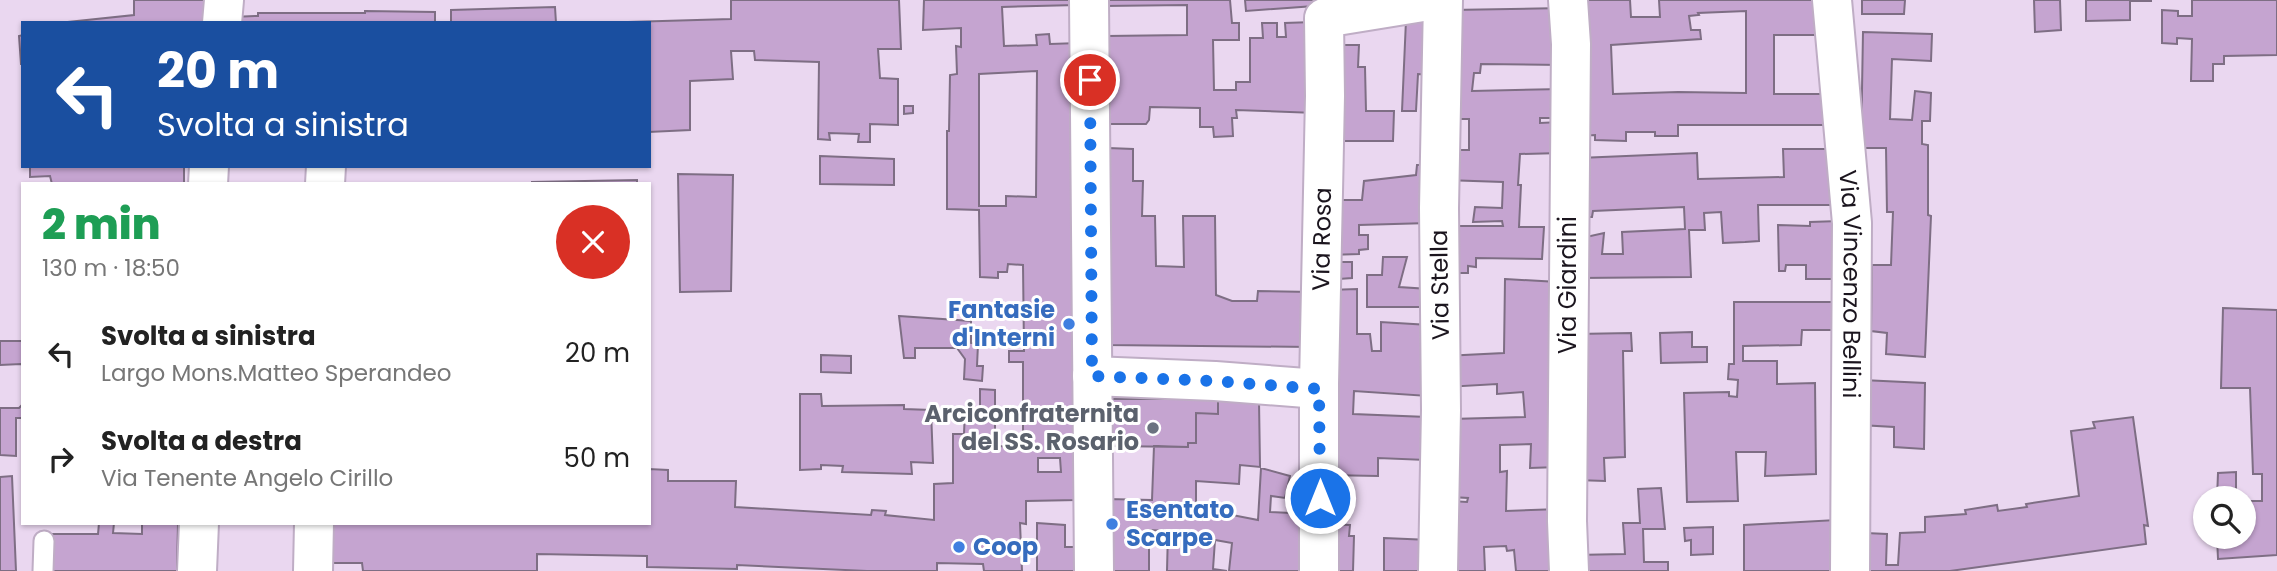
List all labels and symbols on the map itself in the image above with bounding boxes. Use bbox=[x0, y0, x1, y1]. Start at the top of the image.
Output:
pin bbox=[1060, 50, 1120, 110]
street label: Via Vincenzo Bellini bbox=[1831, 169, 1870, 398]
street label: Via Rosa bbox=[1304, 187, 1339, 291]
street label: Via Giardini bbox=[1551, 216, 1584, 354]
street label: Via Stella bbox=[1422, 229, 1457, 341]
place label: Fantasie d'Interni bbox=[948, 293, 1055, 354]
marker: Fantasie d'Interni bbox=[1061, 316, 1077, 332]
place label: Arciconfraternita del SS. Rosario bbox=[924, 397, 1139, 458]
marker: Arciconfraternita del SS. Rosario bbox=[1145, 420, 1161, 436]
position arrow bbox=[1283, 461, 1357, 535]
place label: Esentato Scarpe bbox=[1126, 493, 1234, 554]
marker: Esentato Scarpe bbox=[1104, 516, 1120, 532]
place label: Coop bbox=[973, 530, 1038, 563]
marker: Coop bbox=[951, 539, 967, 555]

